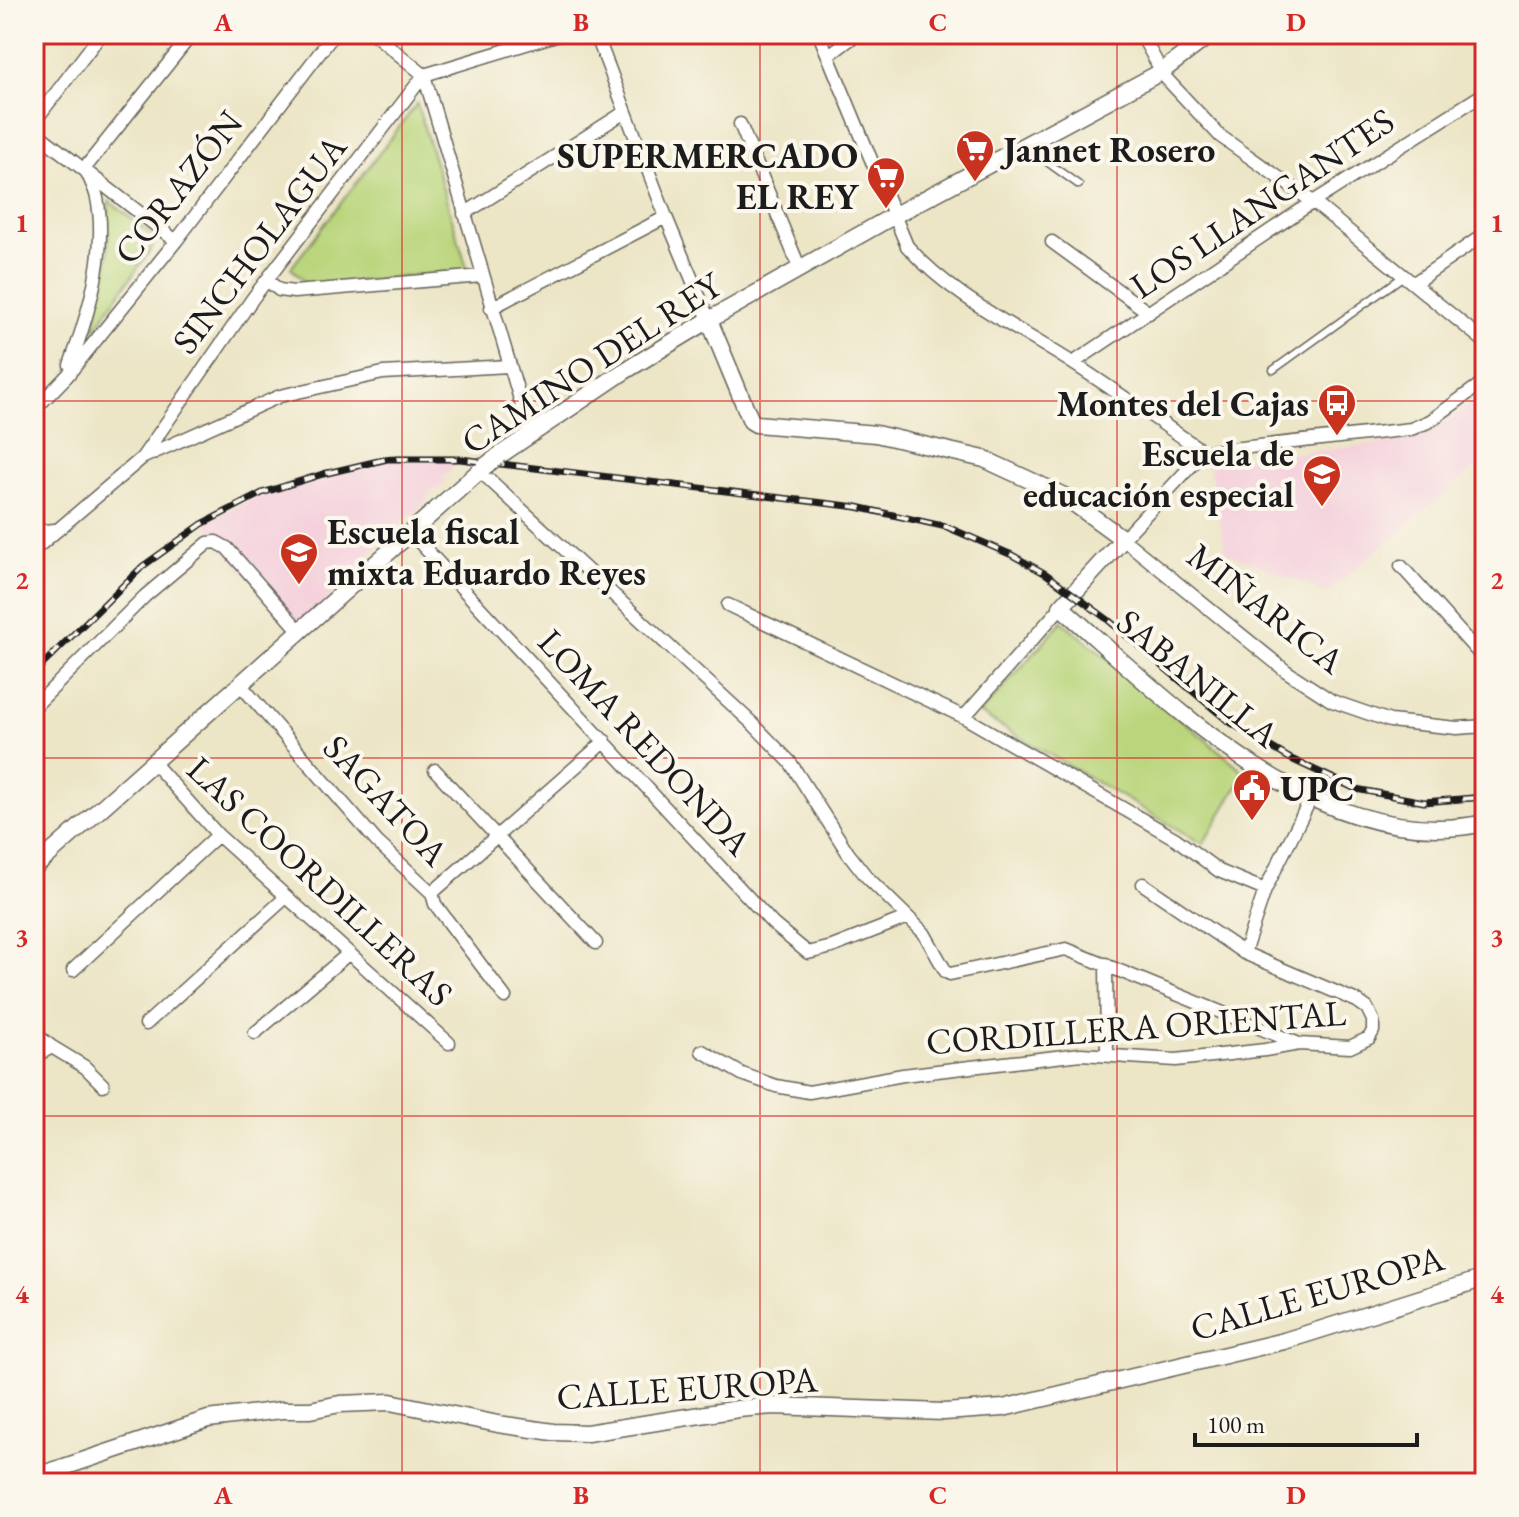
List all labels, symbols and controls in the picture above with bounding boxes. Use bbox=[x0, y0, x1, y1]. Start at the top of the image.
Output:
text: A bbox=[213, 5, 233, 39]
text: B bbox=[573, 5, 589, 39]
text: C bbox=[929, 5, 947, 39]
text: D bbox=[1286, 5, 1306, 39]
street label: LOS LLANGANTES bbox=[1121, 97, 1403, 309]
street label: CORAZÓN bbox=[103, 100, 253, 273]
street label: SINCHOLAGUA bbox=[161, 124, 357, 363]
place label: Jannet Rosero bbox=[1000, 126, 1215, 173]
supermarket icon: Jannet Rosero bbox=[954, 128, 996, 183]
place label: SUPERMERCADO EL REY bbox=[557, 132, 859, 220]
supermarket icon: SUPERMERCADO EL REY bbox=[865, 155, 907, 210]
text: 1 bbox=[15, 206, 29, 240]
text: 1 bbox=[1490, 206, 1504, 240]
street label: CAMINO DEL REY bbox=[452, 260, 732, 465]
place label: Montes del Cajas bbox=[1057, 380, 1309, 427]
bus stop icon: Montes del Cajas bbox=[1316, 382, 1358, 437]
place label: Escuela de educación especial bbox=[1023, 430, 1294, 518]
school or university icon: Escuela de educación especial bbox=[1301, 453, 1343, 508]
place label: Escuela fiscal mixta Eduardo Reyes bbox=[327, 508, 646, 596]
school or university icon: Escuela fiscal mixta Eduardo Reyes bbox=[278, 531, 320, 586]
street label: MIÑARICA bbox=[1178, 532, 1355, 685]
text: 2 bbox=[15, 563, 29, 597]
text: 2 bbox=[1490, 563, 1504, 597]
street label: SABANILLA bbox=[1107, 598, 1290, 758]
street label: LOMA REDONDA bbox=[528, 619, 763, 866]
street label: SAGATOA bbox=[313, 724, 460, 876]
street label: LAS COORDILLERAS bbox=[177, 746, 463, 1016]
place label: UPC bbox=[1280, 765, 1354, 812]
public building icon: UPC bbox=[1231, 767, 1273, 822]
text: 3 bbox=[15, 920, 29, 954]
text: 3 bbox=[1490, 920, 1504, 954]
street label: CORDILLERA ORIENTAL bbox=[924, 989, 1348, 1065]
street label: CALLE EUROPA bbox=[1185, 1234, 1450, 1352]
text: 4 bbox=[15, 1277, 29, 1311]
text: 4 bbox=[1490, 1277, 1504, 1311]
street label: CALLE EUROPA bbox=[555, 1355, 820, 1421]
scale bar bbox=[1195, 1397, 1417, 1447]
text: 100 m bbox=[1207, 1409, 1265, 1440]
text: A bbox=[213, 1478, 233, 1512]
text: B bbox=[573, 1478, 589, 1512]
text: C bbox=[929, 1478, 947, 1512]
text: D bbox=[1286, 1478, 1306, 1512]

